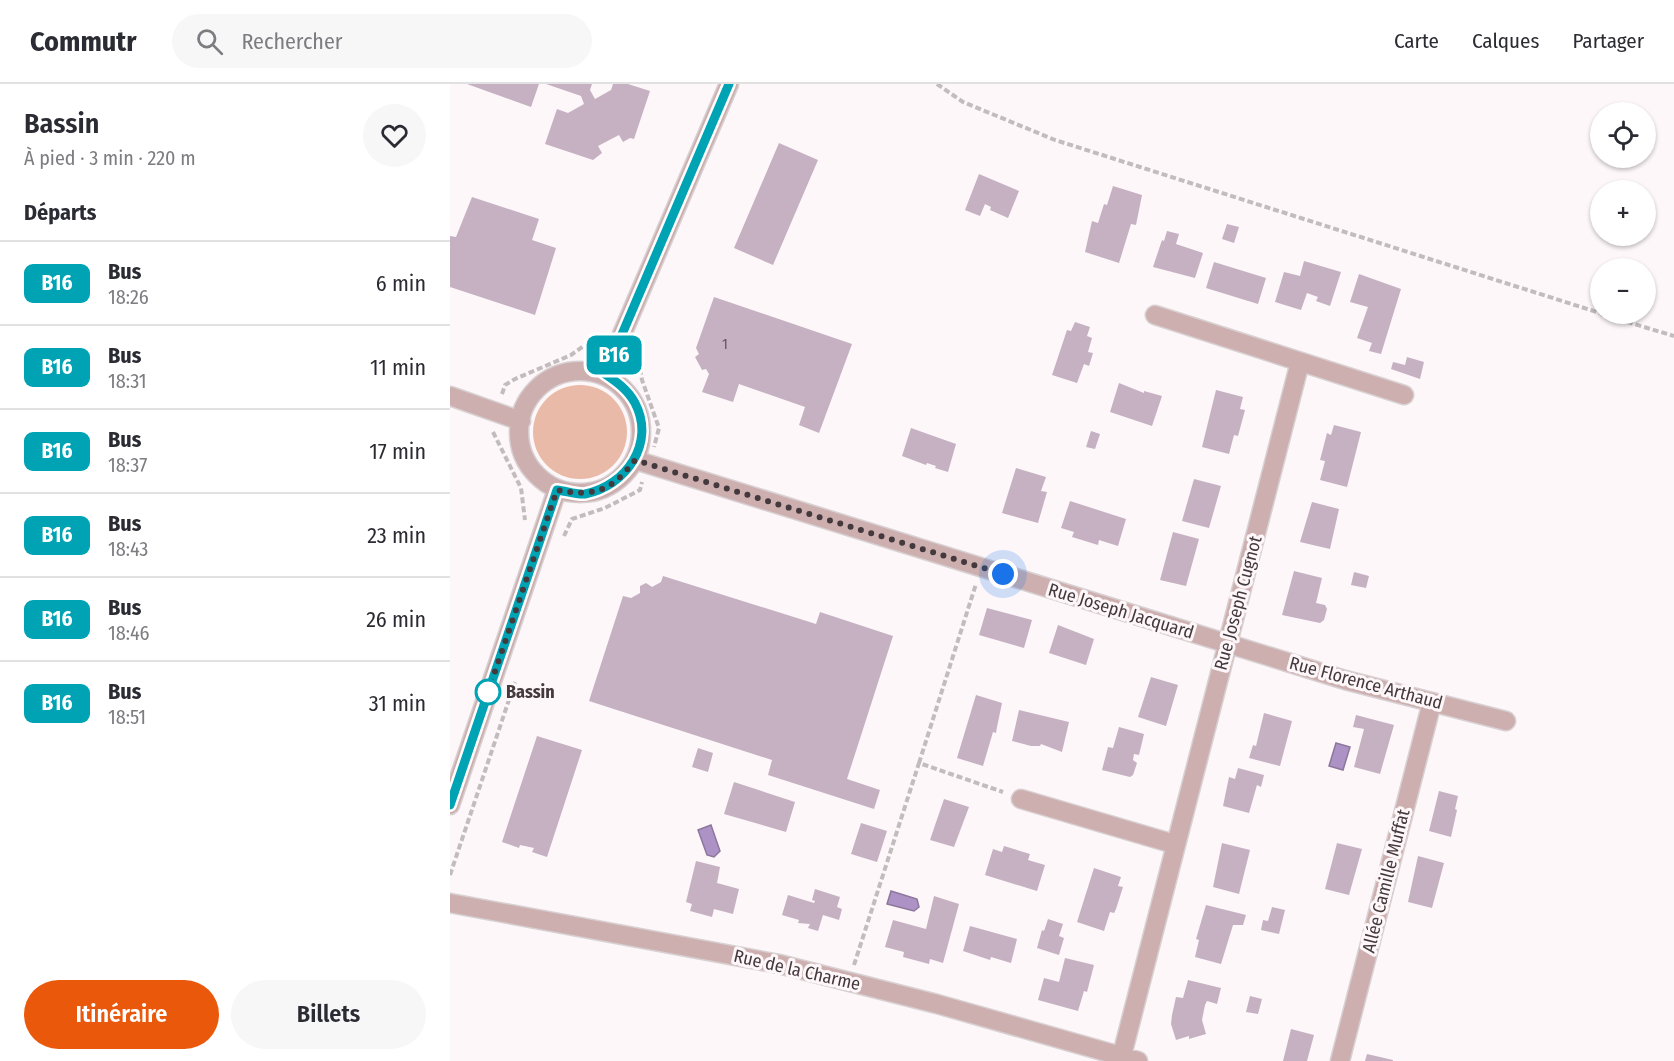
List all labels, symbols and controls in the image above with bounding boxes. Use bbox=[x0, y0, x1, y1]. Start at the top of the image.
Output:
search box bbox=[172, 14, 592, 68]
text: Commutr bbox=[30, 25, 136, 58]
icon: search bbox=[193, 25, 226, 58]
text: Rechercher bbox=[241, 28, 342, 55]
text: Carte bbox=[1394, 28, 1439, 54]
text: Calques bbox=[1472, 28, 1539, 54]
text: Partager bbox=[1572, 28, 1644, 54]
map controls bbox=[1590, 102, 1656, 324]
button: locate bbox=[1590, 102, 1656, 168]
button: heart bbox=[363, 104, 426, 167]
text: Bassin bbox=[24, 107, 99, 140]
text: À pied · 3 min · 220 m bbox=[24, 146, 196, 170]
button: + bbox=[1590, 180, 1656, 246]
text: Départs bbox=[24, 199, 96, 226]
text: Bus bbox=[108, 258, 141, 285]
button: − bbox=[1590, 258, 1656, 324]
text: B16 bbox=[42, 270, 72, 296]
text: 6 min bbox=[376, 270, 426, 297]
text: 18:26 bbox=[108, 285, 149, 309]
house number: 1 bbox=[722, 335, 728, 353]
line badge: B16 bbox=[580, 336, 648, 374]
text: Bus bbox=[108, 342, 141, 369]
text: B16 bbox=[599, 342, 629, 368]
text: B16 bbox=[42, 354, 72, 380]
text: 11 min bbox=[370, 354, 426, 381]
text: 18:31 bbox=[108, 369, 147, 393]
text: Bus bbox=[108, 426, 141, 453]
text: B16 bbox=[42, 438, 72, 464]
text: 17 min bbox=[369, 438, 426, 465]
text: 18:37 bbox=[108, 453, 147, 477]
text: Bus bbox=[108, 510, 141, 537]
text: B16 bbox=[42, 522, 72, 548]
text: 23 min bbox=[367, 522, 426, 549]
street label: Rue Joseph Cugnot bbox=[1209, 533, 1267, 673]
text: 18:43 bbox=[108, 537, 148, 561]
your location bbox=[988, 559, 1018, 589]
street label: Rue Joseph Jacquard bbox=[1046, 578, 1196, 644]
text: Bus bbox=[108, 594, 141, 621]
text: B16 bbox=[42, 606, 72, 632]
text: 26 min bbox=[366, 606, 426, 633]
text: 18:46 bbox=[108, 621, 150, 645]
street label: Rue Florence Arthaud bbox=[1287, 652, 1445, 714]
text: Bus bbox=[108, 678, 141, 705]
marker: Bassin bbox=[475, 679, 501, 705]
place label: Bassin bbox=[506, 681, 555, 703]
text: B16 bbox=[42, 690, 72, 716]
text: 31 min bbox=[369, 690, 426, 717]
text: 18:51 bbox=[108, 705, 146, 729]
street label: Allée Camille Muffat bbox=[1358, 807, 1414, 955]
street label: Rue de la Charme bbox=[732, 945, 862, 995]
button: Itinéraire bbox=[24, 980, 219, 1049]
button: Billets bbox=[231, 980, 426, 1049]

